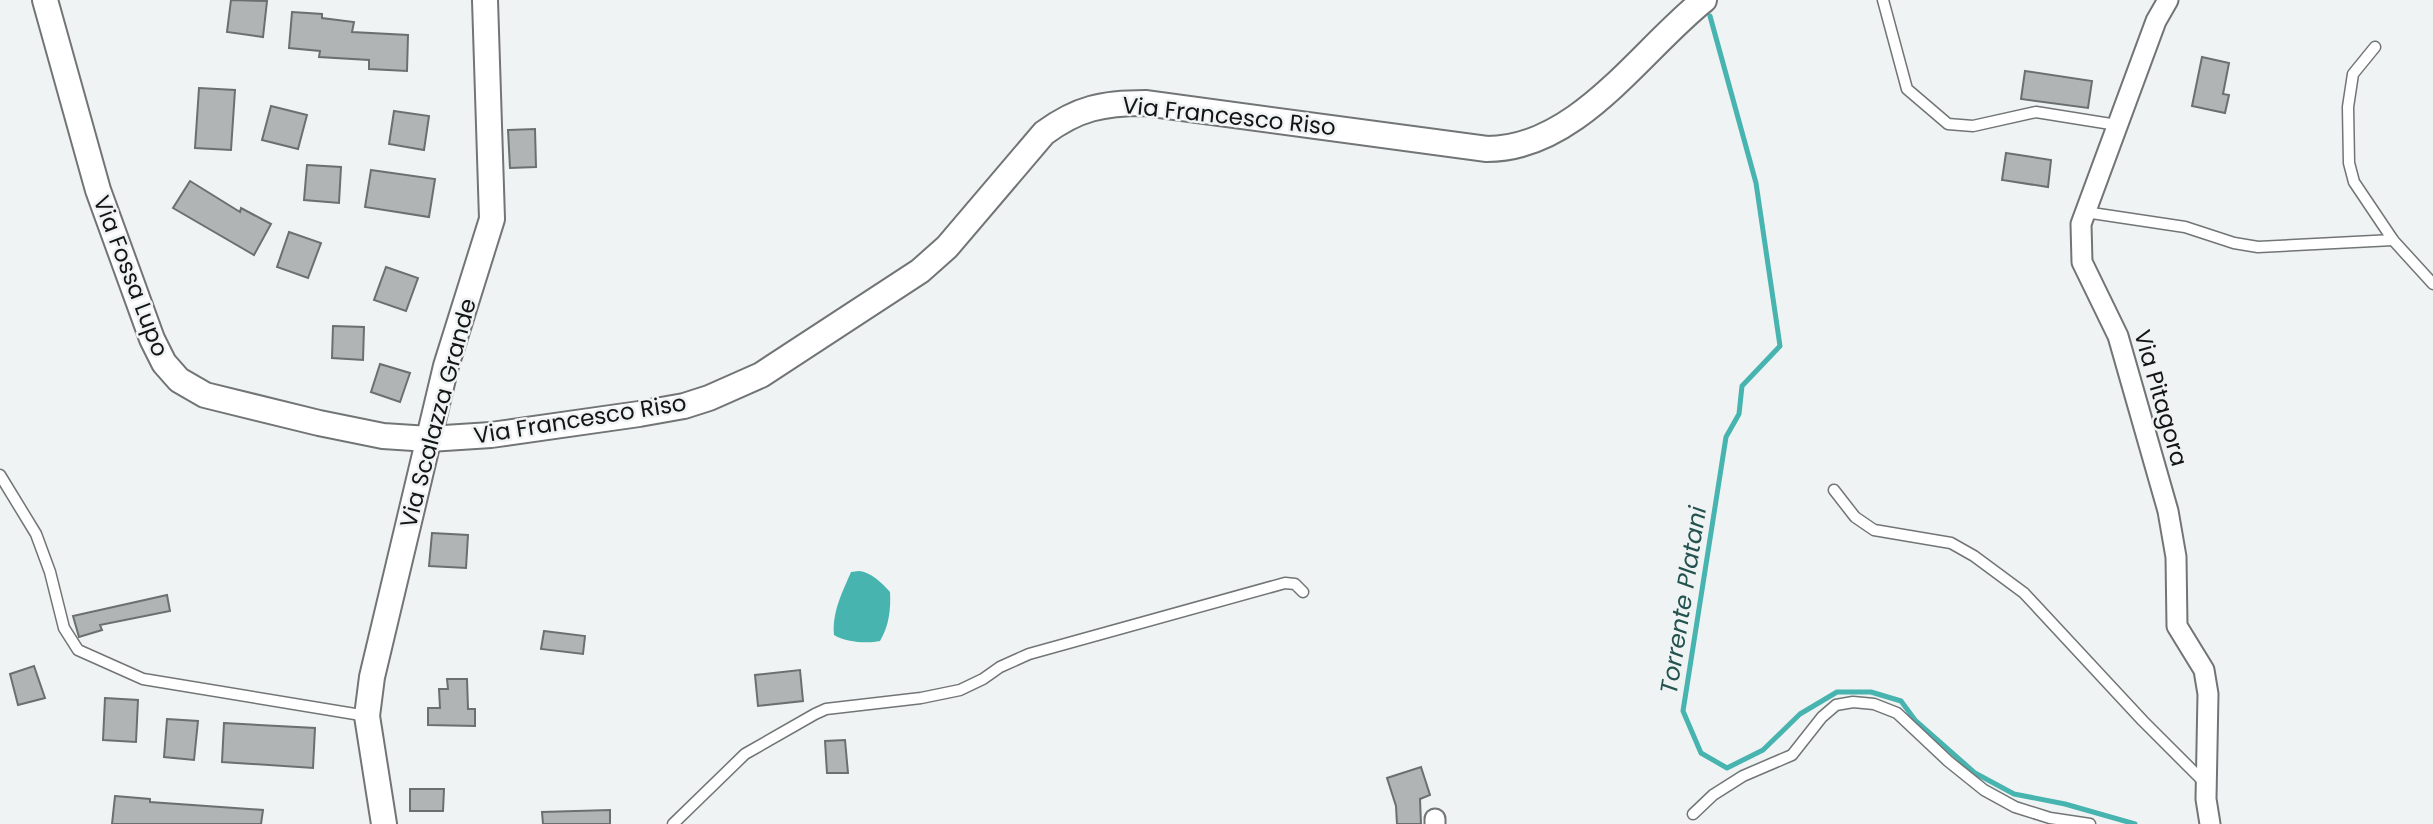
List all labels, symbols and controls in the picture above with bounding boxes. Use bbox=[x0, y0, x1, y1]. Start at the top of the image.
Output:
street label: Via Francesco Riso bbox=[1121, 89, 1337, 143]
street label: Via Fossa Lupo bbox=[86, 191, 176, 361]
street label: Via Scalazza Grande bbox=[392, 295, 484, 531]
street label: Via Pitagora bbox=[2126, 326, 2196, 470]
street label: Via Francesco Riso bbox=[471, 386, 689, 452]
water label: Torrente Platani bbox=[1652, 503, 1714, 696]

